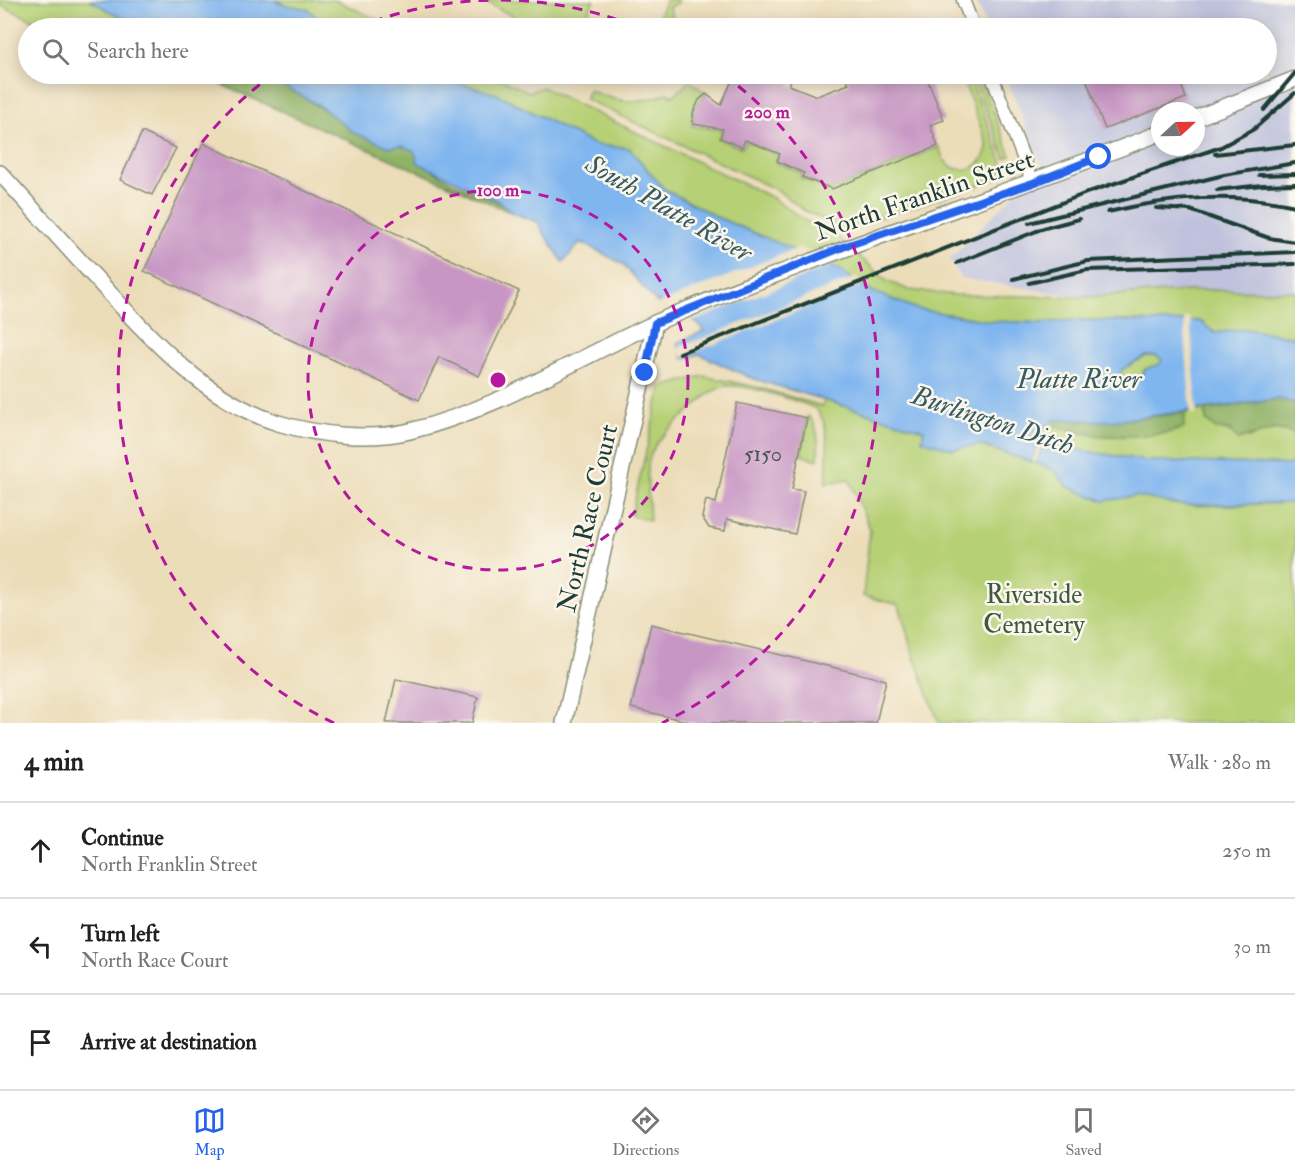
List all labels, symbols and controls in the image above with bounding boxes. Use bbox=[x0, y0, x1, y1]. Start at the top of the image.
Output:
search box bbox=[18, 18, 1277, 84]
icon: search bbox=[39, 35, 72, 68]
text: Search here bbox=[87, 37, 189, 65]
text: 200 m bbox=[744, 101, 791, 124]
north arrow bbox=[1151, 102, 1205, 156]
street label: North Franklin Street bbox=[811, 143, 1038, 248]
route start bbox=[1085, 143, 1111, 169]
water label: South Platte River bbox=[579, 147, 760, 270]
text: 100 m bbox=[477, 179, 520, 202]
route end bbox=[631, 359, 657, 385]
water label: Platte River bbox=[1016, 363, 1143, 396]
centre of rings bbox=[488, 370, 508, 390]
water label: Burlington Ditch bbox=[906, 378, 1078, 462]
street label: North Race Court bbox=[551, 421, 625, 615]
house number: 5150 bbox=[744, 440, 782, 468]
park label: Riverside Cemetery bbox=[983, 579, 1085, 641]
text: 4 min bbox=[24, 746, 84, 778]
text: Walk · 280 m bbox=[1168, 750, 1271, 775]
text: Continue bbox=[81, 824, 164, 852]
icon: ahead bbox=[24, 834, 57, 867]
text: 250 m bbox=[1222, 838, 1271, 863]
text: North Franklin Street bbox=[81, 852, 258, 877]
text: Turn left bbox=[81, 920, 160, 948]
icon: left bbox=[24, 930, 57, 963]
text: 30 m bbox=[1233, 934, 1271, 959]
text: North Race Court bbox=[81, 948, 228, 973]
icon: arrive bbox=[24, 1026, 57, 1059]
text: Arrive at destination bbox=[81, 1028, 257, 1056]
tab: Map bbox=[193, 1104, 226, 1160]
tab: Directions bbox=[612, 1104, 679, 1160]
tab: Saved bbox=[1065, 1104, 1102, 1160]

